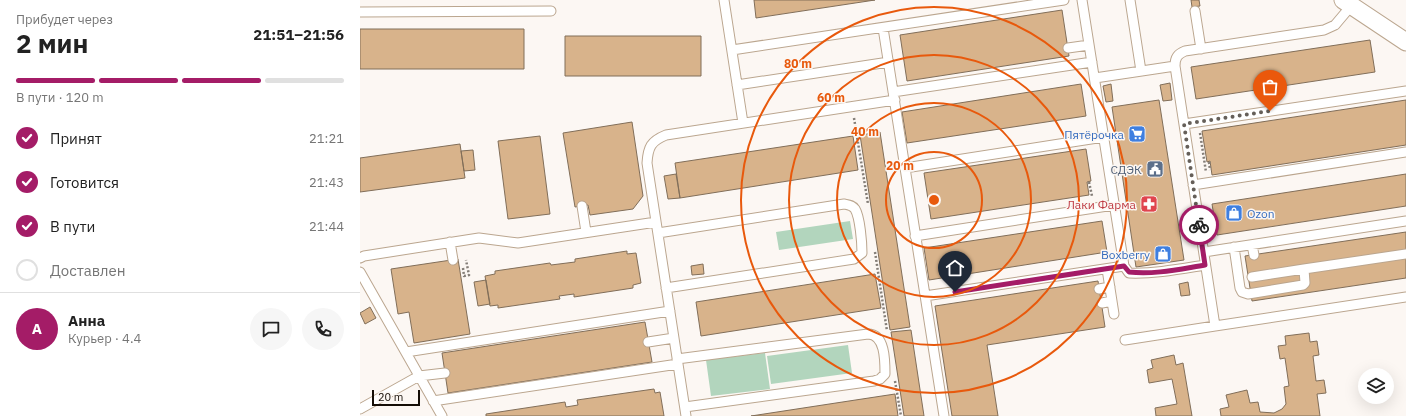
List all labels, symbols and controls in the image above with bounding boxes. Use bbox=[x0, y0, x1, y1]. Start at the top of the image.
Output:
text: Прибудет через bbox=[16, 11, 113, 28]
text: 21:51–21:56 bbox=[253, 25, 344, 44]
text: 2 мин bbox=[16, 26, 88, 60]
text: 80 m bbox=[784, 56, 812, 71]
pin bbox=[1253, 70, 1287, 111]
icon: bag bbox=[1259, 76, 1281, 98]
text: В пути · 120 m bbox=[16, 89, 104, 106]
text: 60 m bbox=[817, 90, 845, 105]
text: 40 m bbox=[851, 124, 879, 139]
supermarket icon: Пятёрочка bbox=[1127, 124, 1147, 144]
icon: check bbox=[16, 127, 38, 149]
place label: Пятёрочка bbox=[1064, 127, 1125, 142]
text: Принят bbox=[50, 129, 102, 148]
text: 21:21 bbox=[309, 130, 344, 147]
text: 20 m bbox=[886, 158, 914, 173]
public building icon: СДЭК bbox=[1145, 159, 1165, 179]
place label: СДЭК bbox=[1110, 162, 1142, 177]
icon: check bbox=[16, 171, 38, 193]
text: Готовится bbox=[50, 173, 119, 192]
text: 21:43 bbox=[309, 174, 344, 191]
centre of rings bbox=[927, 193, 941, 207]
pharmacy icon: Лаки Фарма bbox=[1139, 194, 1159, 214]
place label: Лаки Фарма bbox=[1067, 197, 1137, 212]
shop icon: Ozon bbox=[1224, 203, 1244, 223]
courier bbox=[1179, 205, 1219, 245]
place label: Ozon bbox=[1247, 206, 1274, 221]
icon: bike bbox=[1188, 214, 1210, 236]
icon: check bbox=[16, 215, 38, 237]
text: В пути bbox=[50, 217, 95, 236]
text: 21:44 bbox=[309, 218, 344, 235]
shop icon: Boxberry bbox=[1153, 244, 1173, 264]
place label: Boxberry bbox=[1101, 247, 1150, 262]
pin bbox=[938, 251, 972, 292]
icon: home bbox=[944, 257, 966, 279]
text: Доставлен bbox=[50, 261, 126, 280]
button: chat bbox=[250, 308, 292, 350]
button: phone bbox=[302, 308, 344, 350]
text: Анна bbox=[68, 311, 105, 330]
text: А bbox=[32, 319, 42, 338]
text: Курьер · 4.4 bbox=[68, 330, 141, 347]
map controls bbox=[1358, 368, 1394, 404]
button: layers bbox=[1358, 368, 1394, 404]
scale bar bbox=[372, 388, 420, 407]
text: 20 m bbox=[378, 390, 403, 404]

